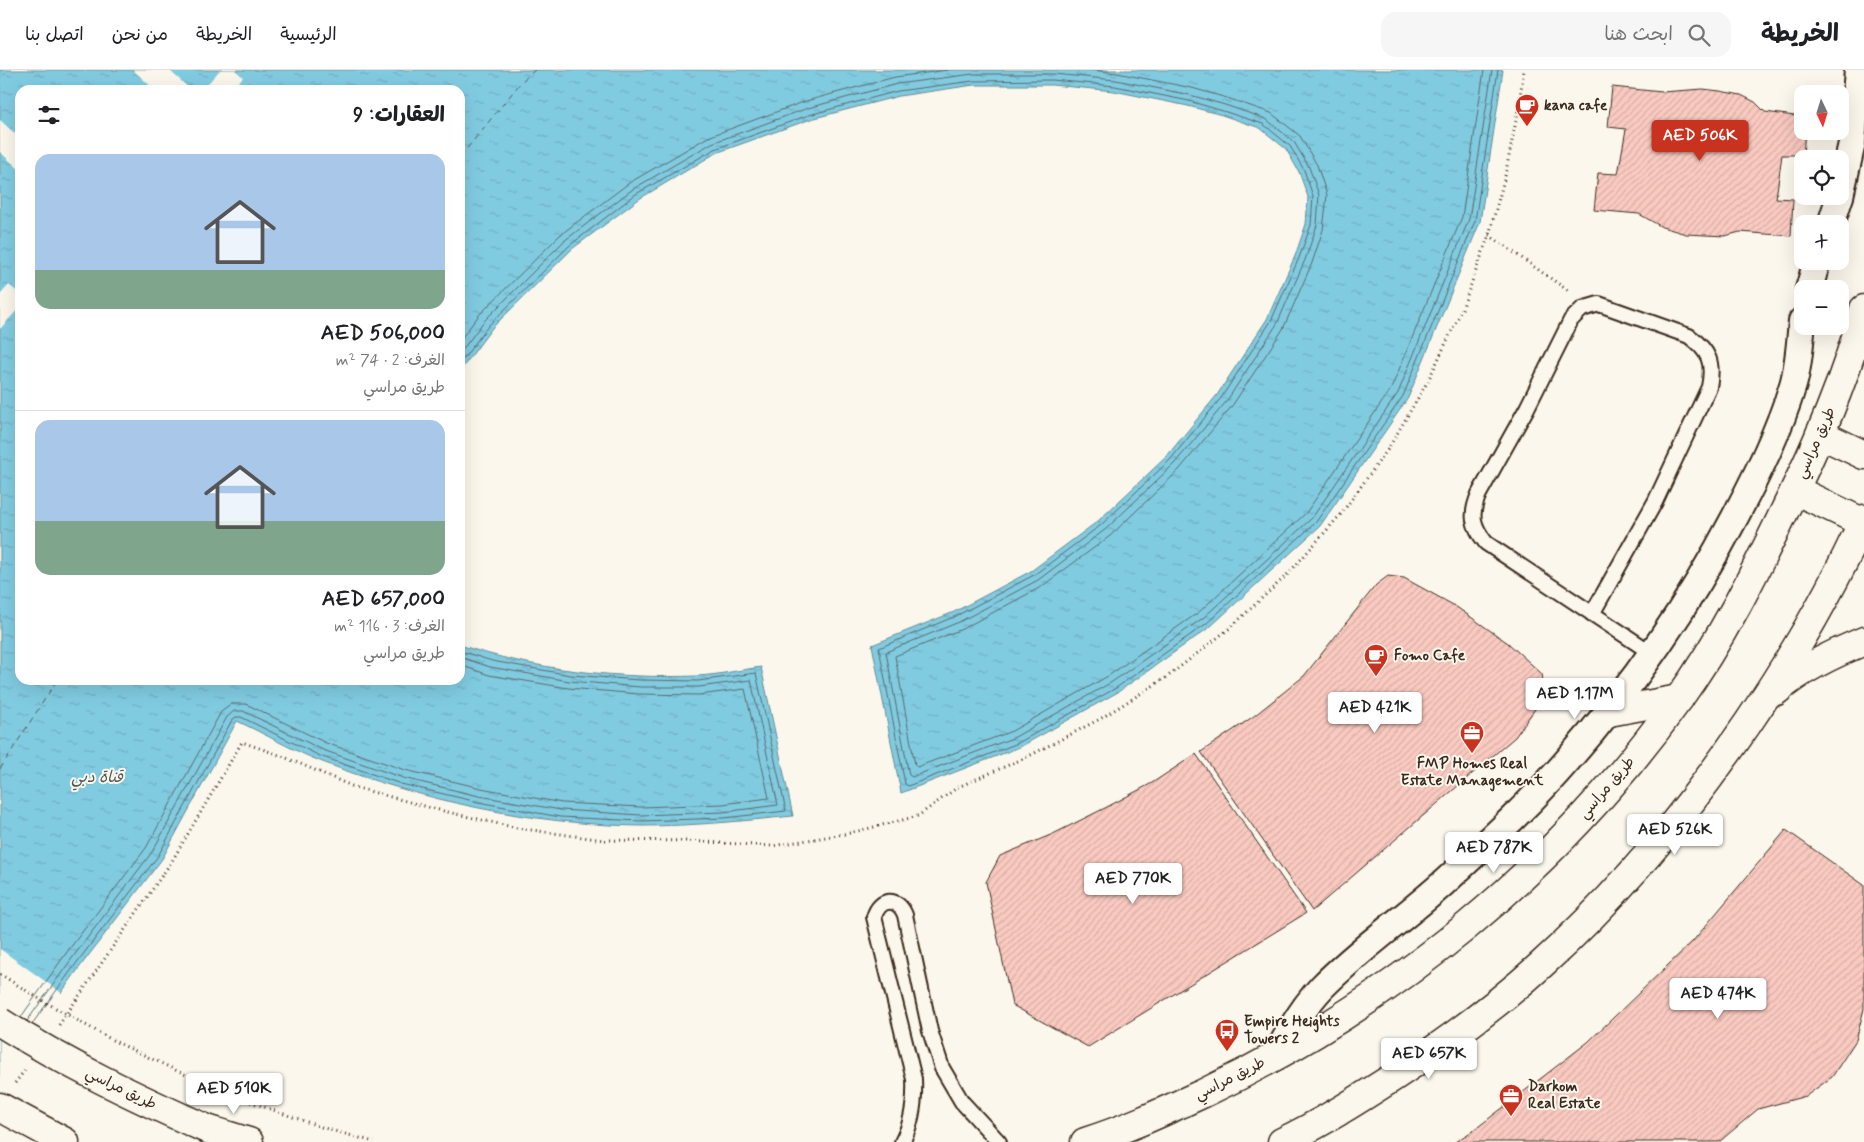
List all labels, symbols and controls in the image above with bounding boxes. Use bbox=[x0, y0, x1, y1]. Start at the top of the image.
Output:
search box bbox=[1381, 12, 1731, 57]
text: الخريطة bbox=[1761, 19, 1839, 50]
icon: search bbox=[1685, 21, 1713, 49]
text: ابحث هنا bbox=[1604, 22, 1673, 47]
text: اتصل بنا bbox=[25, 23, 84, 47]
text: من نحن bbox=[112, 23, 168, 47]
text: الخريطة bbox=[196, 23, 252, 47]
text: الرئيسية bbox=[280, 23, 337, 47]
north arrow bbox=[1794, 85, 1849, 140]
map controls bbox=[1794, 85, 1849, 335]
cafe icon: kana cafe bbox=[1514, 93, 1540, 127]
place label: kana cafe bbox=[1544, 96, 1608, 116]
icon: filters bbox=[35, 101, 63, 129]
text: العقارات: 9 bbox=[353, 101, 445, 129]
pin: AED 506K bbox=[1648, 119, 1752, 162]
text: AED 506K bbox=[1663, 125, 1737, 146]
button: locate bbox=[1794, 150, 1849, 205]
icon: home bbox=[195, 187, 285, 277]
button: + bbox=[1794, 215, 1849, 270]
button: − bbox=[1794, 280, 1849, 335]
text: AED 506,000 bbox=[321, 319, 445, 347]
text: الغرف: 2 · 74 m² bbox=[336, 350, 445, 371]
text: طريق مراسي bbox=[363, 377, 445, 398]
street label: طريق مراسي bbox=[1791, 404, 1843, 483]
icon: home bbox=[195, 452, 285, 542]
text: AED 657,000 bbox=[322, 585, 445, 613]
text: الغرف: 3 · 116 m² bbox=[334, 616, 445, 637]
text: طريق مراسي bbox=[363, 643, 445, 664]
cafe icon: Fomo Cafe bbox=[1363, 643, 1389, 677]
place label: Fomo Cafe bbox=[1394, 646, 1466, 666]
pin: AED 1.17M bbox=[1518, 678, 1632, 720]
text: AED 1.17M bbox=[1537, 683, 1613, 704]
pin: AED 421K bbox=[1323, 692, 1427, 734]
text: AED 421K bbox=[1339, 697, 1411, 718]
office icon: FMP Homes Real Estate Management bbox=[1459, 720, 1485, 754]
street label: طريق مراسي bbox=[1574, 753, 1641, 825]
place label: FMP Homes Real Estate Management bbox=[1401, 754, 1545, 792]
water label: قناة دبي bbox=[71, 767, 124, 791]
pin: AED 526K bbox=[1623, 814, 1727, 856]
text: AED 526K bbox=[1638, 819, 1712, 840]
pin: AED 787K bbox=[1442, 832, 1546, 874]
text: AED 787K bbox=[1456, 837, 1532, 858]
pin: AED 770K bbox=[1081, 862, 1185, 905]
text: AED 770K bbox=[1095, 868, 1171, 889]
pin: AED 474K bbox=[1666, 978, 1770, 1020]
text: AED 474K bbox=[1680, 983, 1756, 1004]
place label: Empire Heights Towers 2 bbox=[1244, 1012, 1340, 1049]
bus stop icon: Empire Heights Towers 2 bbox=[1214, 1018, 1240, 1052]
pin: AED 657K bbox=[1377, 1038, 1481, 1080]
text: AED 657K bbox=[1392, 1043, 1466, 1064]
street label: طريق مراسي bbox=[1191, 1053, 1270, 1107]
street label: طريق مراسي bbox=[81, 1063, 160, 1117]
pin: AED 510K bbox=[182, 1072, 286, 1115]
place label: Darkom Real Estate bbox=[1528, 1077, 1601, 1114]
text: AED 510K bbox=[197, 1078, 271, 1099]
office icon: Darkom Real Estate bbox=[1498, 1083, 1524, 1117]

